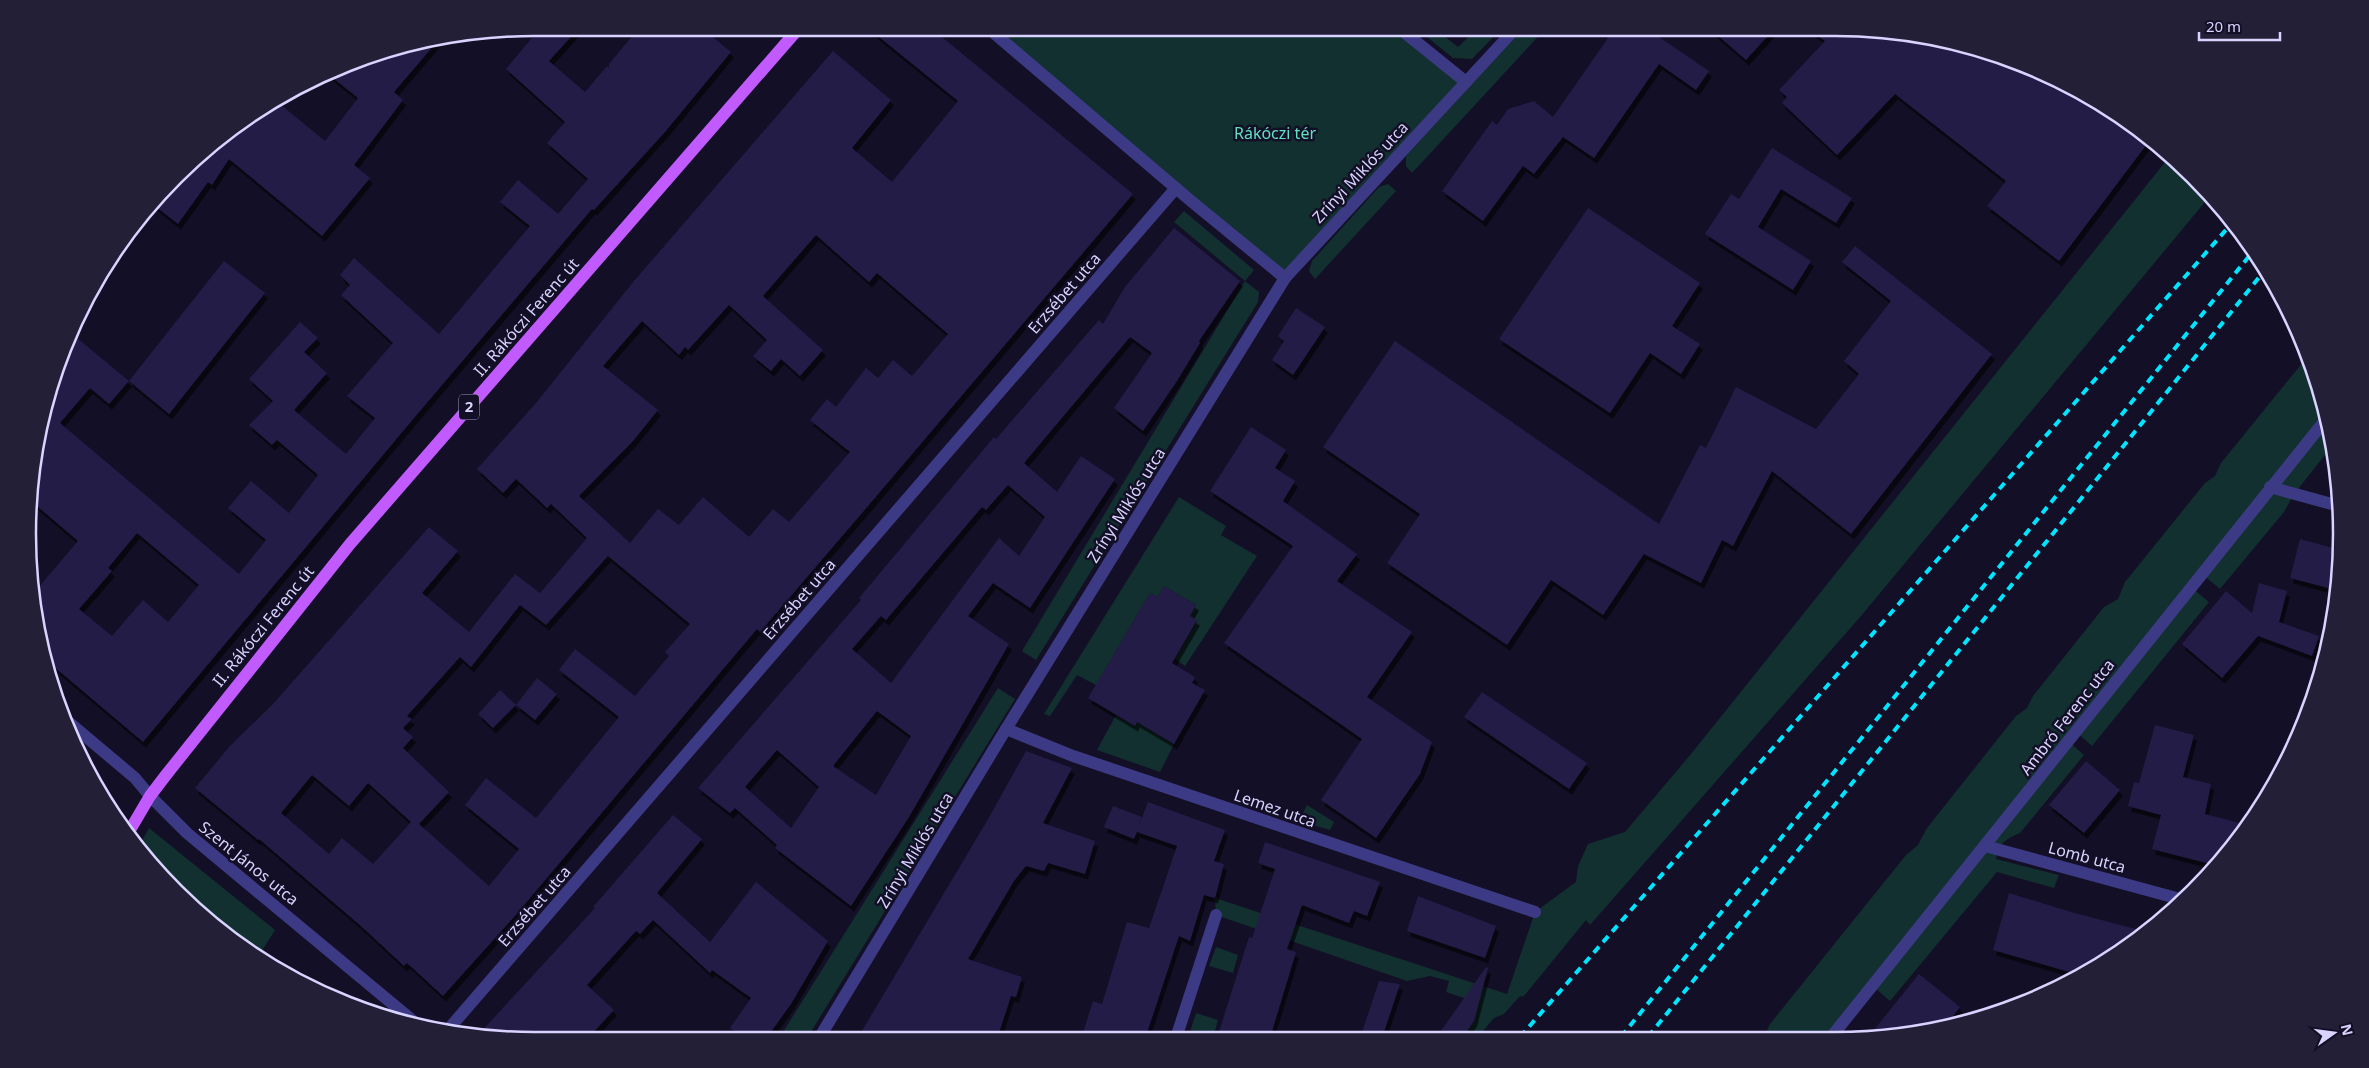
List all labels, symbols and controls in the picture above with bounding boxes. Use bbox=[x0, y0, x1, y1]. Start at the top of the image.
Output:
scale bar bbox=[2199, 10, 2280, 42]
text: 20 m bbox=[2206, 16, 2241, 36]
street label: Zrínyi Miklós utca bbox=[1307, 116, 1413, 228]
park label: Rákóczi tér bbox=[1234, 122, 1316, 144]
street label: Erzsébet utca bbox=[1023, 248, 1105, 338]
street label: II. Rákóczi Ferenc út bbox=[469, 253, 584, 381]
road number: 2 bbox=[459, 394, 479, 420]
street label: Zrínyi Miklós utca bbox=[1082, 443, 1170, 567]
street label: Erzsébet utca bbox=[758, 554, 840, 644]
street label: II. Rákóczi Ferenc út bbox=[207, 561, 319, 691]
street label: Ambró Ferenc utca bbox=[2015, 654, 2119, 780]
street label: Lemez utca bbox=[1231, 784, 1319, 832]
street label: Zrínyi Miklós utca bbox=[872, 788, 958, 912]
street label: Szent János utca bbox=[195, 816, 303, 910]
street label: Lomb utca bbox=[2046, 836, 2128, 878]
street label: Erzsébet utca bbox=[493, 861, 575, 951]
north arrow bbox=[2309, 1008, 2359, 1058]
text: N bbox=[2337, 1022, 2358, 1038]

